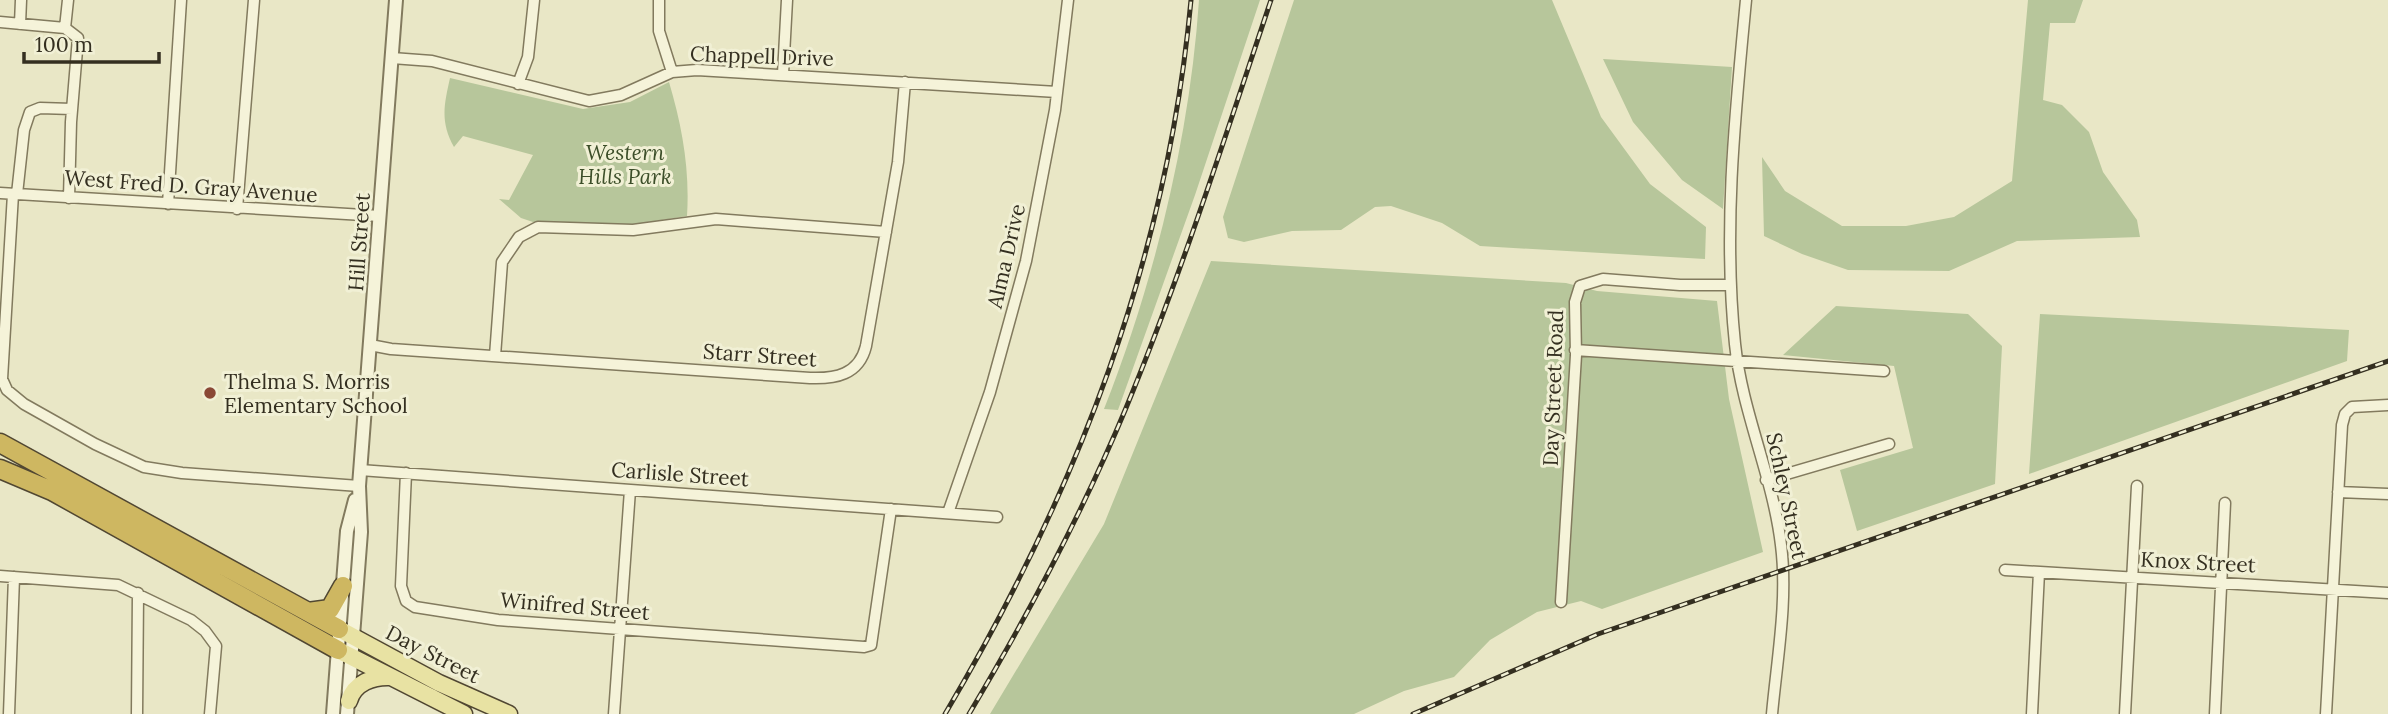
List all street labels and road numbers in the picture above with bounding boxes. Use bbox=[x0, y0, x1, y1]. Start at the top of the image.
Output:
street label: Chappell Drive bbox=[690, 40, 834, 72]
street label: West Fred D. Gray Avenue bbox=[64, 164, 318, 208]
street label: Hill Street bbox=[342, 191, 376, 292]
street label: Alma Drive bbox=[981, 201, 1031, 312]
street label: Day Street Road bbox=[1537, 309, 1569, 467]
street label: Starr Street bbox=[702, 338, 819, 373]
street label: Schley Street bbox=[1760, 430, 1814, 563]
street label: Carlisle Street bbox=[610, 456, 751, 492]
street label: Knox Street bbox=[2140, 545, 2257, 579]
street label: Winifred Street bbox=[499, 586, 652, 626]
street label: Day Street bbox=[381, 619, 485, 690]

